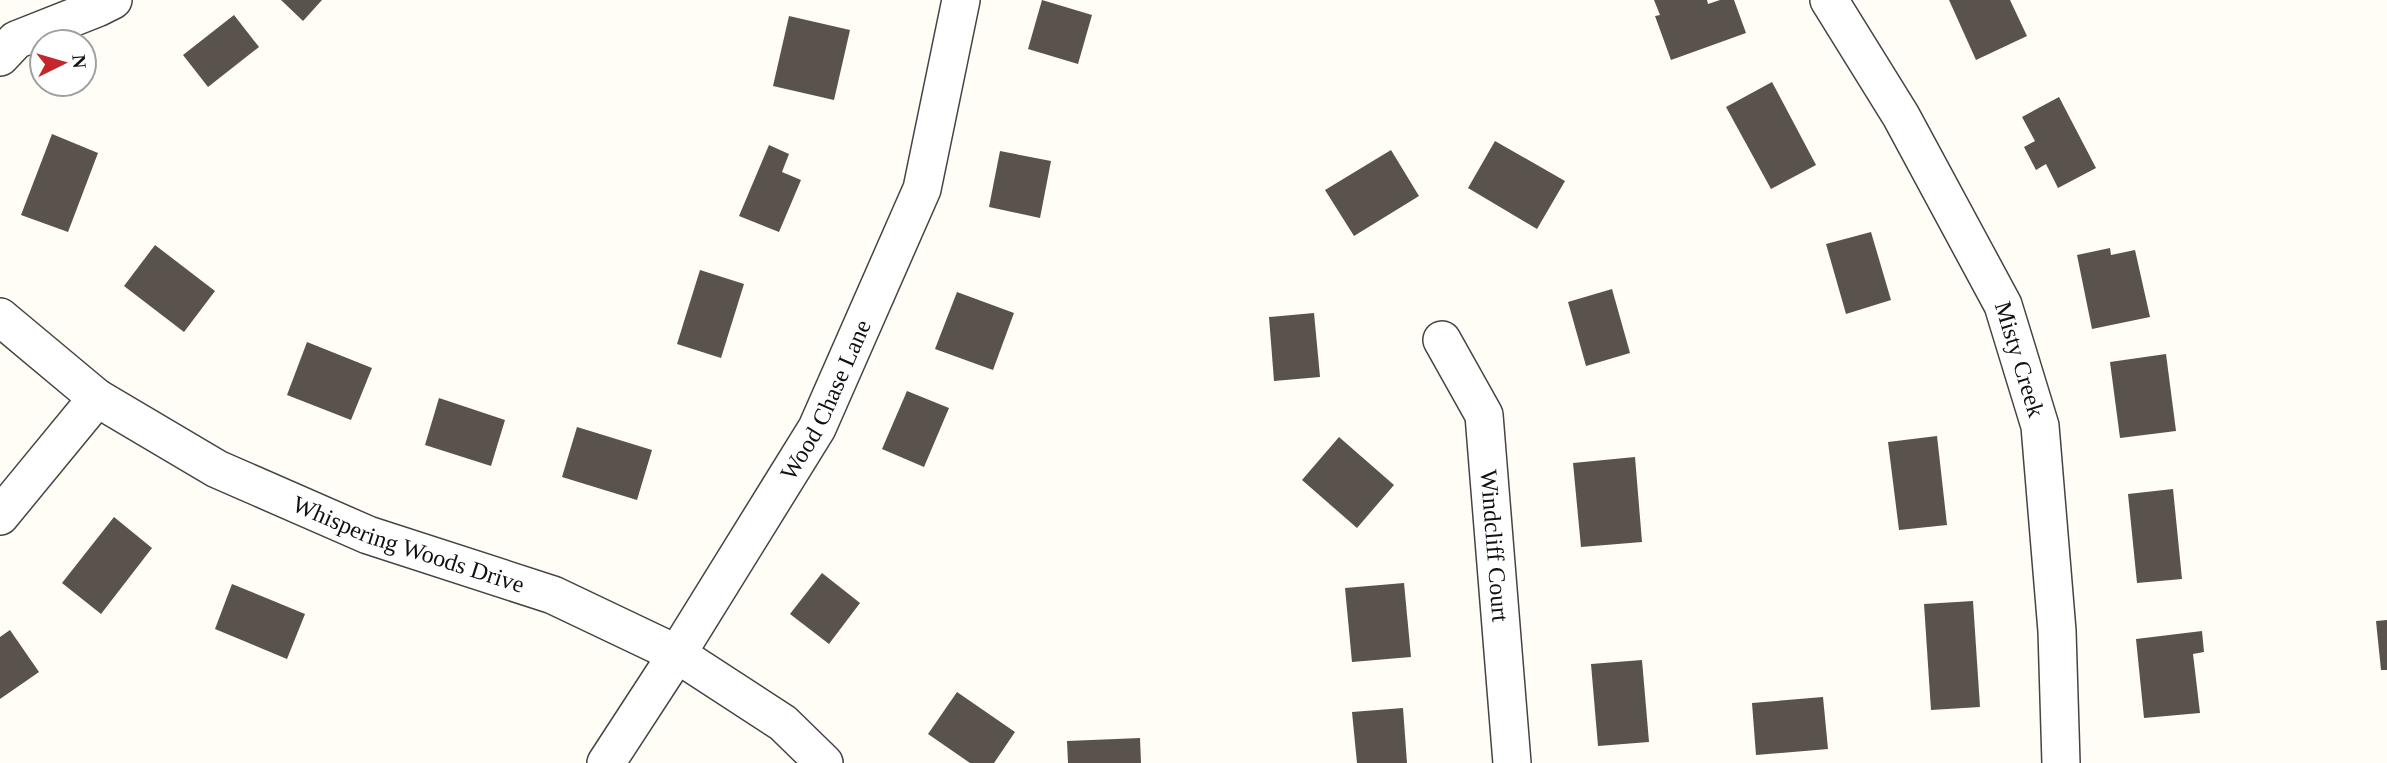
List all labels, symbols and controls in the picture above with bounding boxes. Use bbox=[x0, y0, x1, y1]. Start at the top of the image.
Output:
north arrow bbox=[28, 28, 98, 98]
text: N bbox=[68, 54, 91, 70]
street label: Misty Creek bbox=[1990, 298, 2049, 420]
street label: Wood Chase Lane bbox=[775, 316, 876, 485]
street label: Windcliff Court bbox=[1475, 469, 1514, 623]
street label: Whispering Woods Drive bbox=[289, 491, 528, 598]

